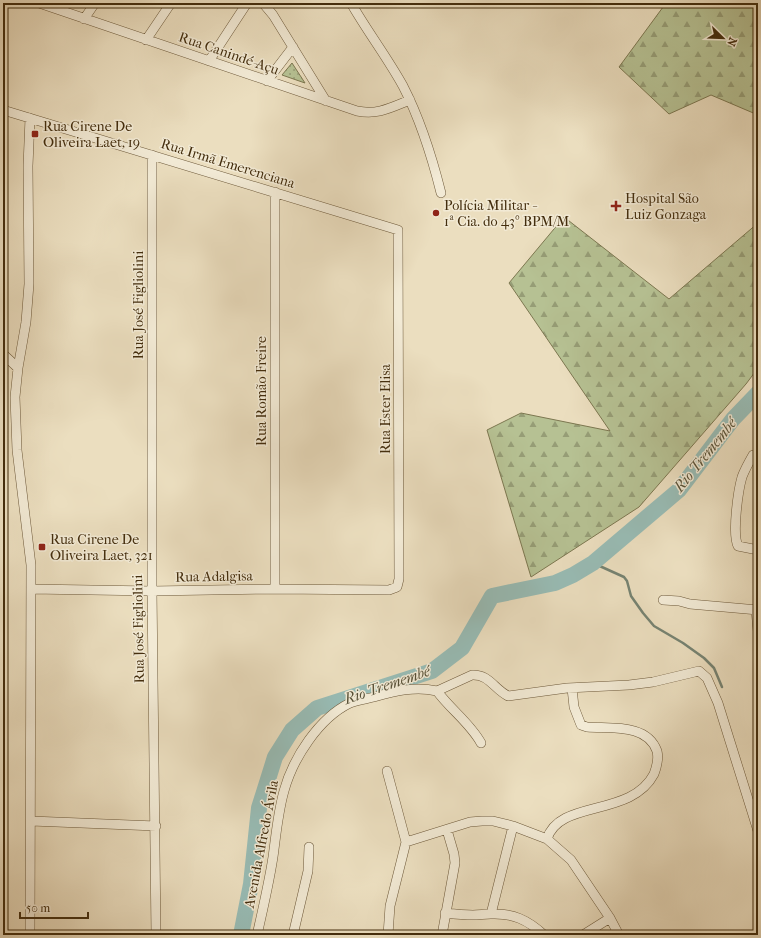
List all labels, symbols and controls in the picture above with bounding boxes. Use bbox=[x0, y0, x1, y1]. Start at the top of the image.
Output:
north arrow bbox=[703, 18, 743, 58]
street label: Rua Canindé-Açu bbox=[176, 28, 281, 79]
text: N bbox=[724, 35, 739, 49]
place label: Rua Cirene De Oliveira Laet, 19 bbox=[43, 118, 140, 151]
marker: Rua Cirene De Oliveira Laet, 19 bbox=[30, 129, 40, 139]
street label: Rua Irmã Emerenciana bbox=[159, 135, 297, 192]
place label: Hospital São Luiz Gonzaga bbox=[625, 190, 707, 223]
place label: Polícia Militar - 1ª Cia. do 43º BPM/M bbox=[444, 197, 569, 230]
marker: Hospital São Luiz Gonzaga bbox=[610, 200, 622, 212]
marker: Polícia Militar - 1ª Cia. do 43º BPM/M bbox=[431, 208, 441, 218]
street label: Rua José Figliolini bbox=[130, 251, 147, 359]
street label: Rua Romão Freire bbox=[253, 336, 270, 446]
street label: Rua Ester Elisa bbox=[377, 363, 394, 454]
water label: Rio Tremembé bbox=[669, 413, 741, 496]
place label: Rua Cirene De Oliveira Laet, 321 bbox=[50, 531, 153, 564]
marker: Rua Cirene De Oliveira Laet, 321 bbox=[37, 542, 47, 552]
street label: Rua Adalgisa bbox=[175, 567, 253, 586]
street label: Rua José Figliolini bbox=[129, 574, 148, 683]
water label: Rio Tremembé bbox=[341, 661, 434, 708]
street label: Avenida Alfredo Ávila bbox=[240, 778, 282, 911]
scale bar bbox=[20, 894, 88, 920]
text: 50 m bbox=[26, 901, 50, 915]

